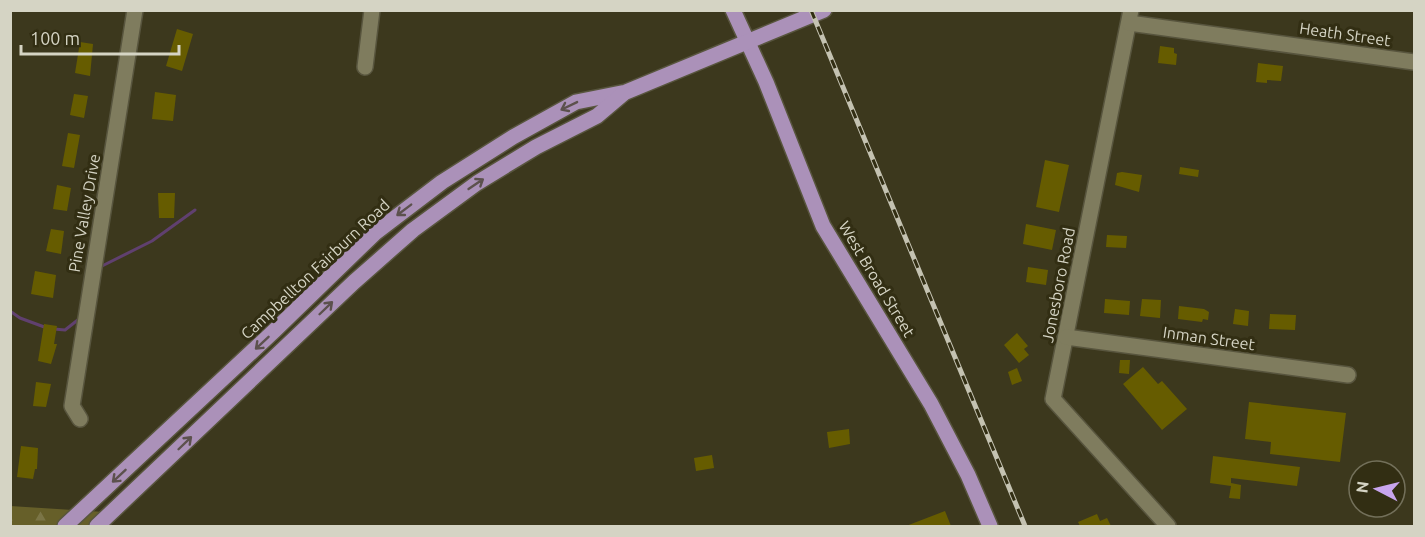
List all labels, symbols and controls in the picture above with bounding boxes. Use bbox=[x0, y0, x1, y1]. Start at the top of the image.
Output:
scale bar bbox=[21, 18, 178, 56]
street label: Heath Street bbox=[1298, 19, 1392, 49]
text: 100 m bbox=[30, 28, 80, 48]
one-way arrow bbox=[561, 101, 579, 113]
street label: Pine Valley Drive bbox=[65, 153, 103, 273]
one-way arrow bbox=[468, 178, 484, 190]
street label: Campbellton Fairburn Road bbox=[237, 195, 393, 343]
one-way arrow bbox=[397, 204, 413, 216]
street label: West Broad Street bbox=[835, 218, 919, 341]
street label: Jonesboro Road bbox=[1038, 226, 1078, 344]
one-way arrow bbox=[319, 301, 334, 315]
street label: Inman Street bbox=[1162, 323, 1257, 353]
one-way arrow bbox=[254, 336, 269, 350]
one-way arrow bbox=[177, 436, 192, 450]
north arrow bbox=[1347, 459, 1407, 519]
one-way arrow bbox=[112, 469, 127, 483]
text: N bbox=[1352, 480, 1372, 494]

